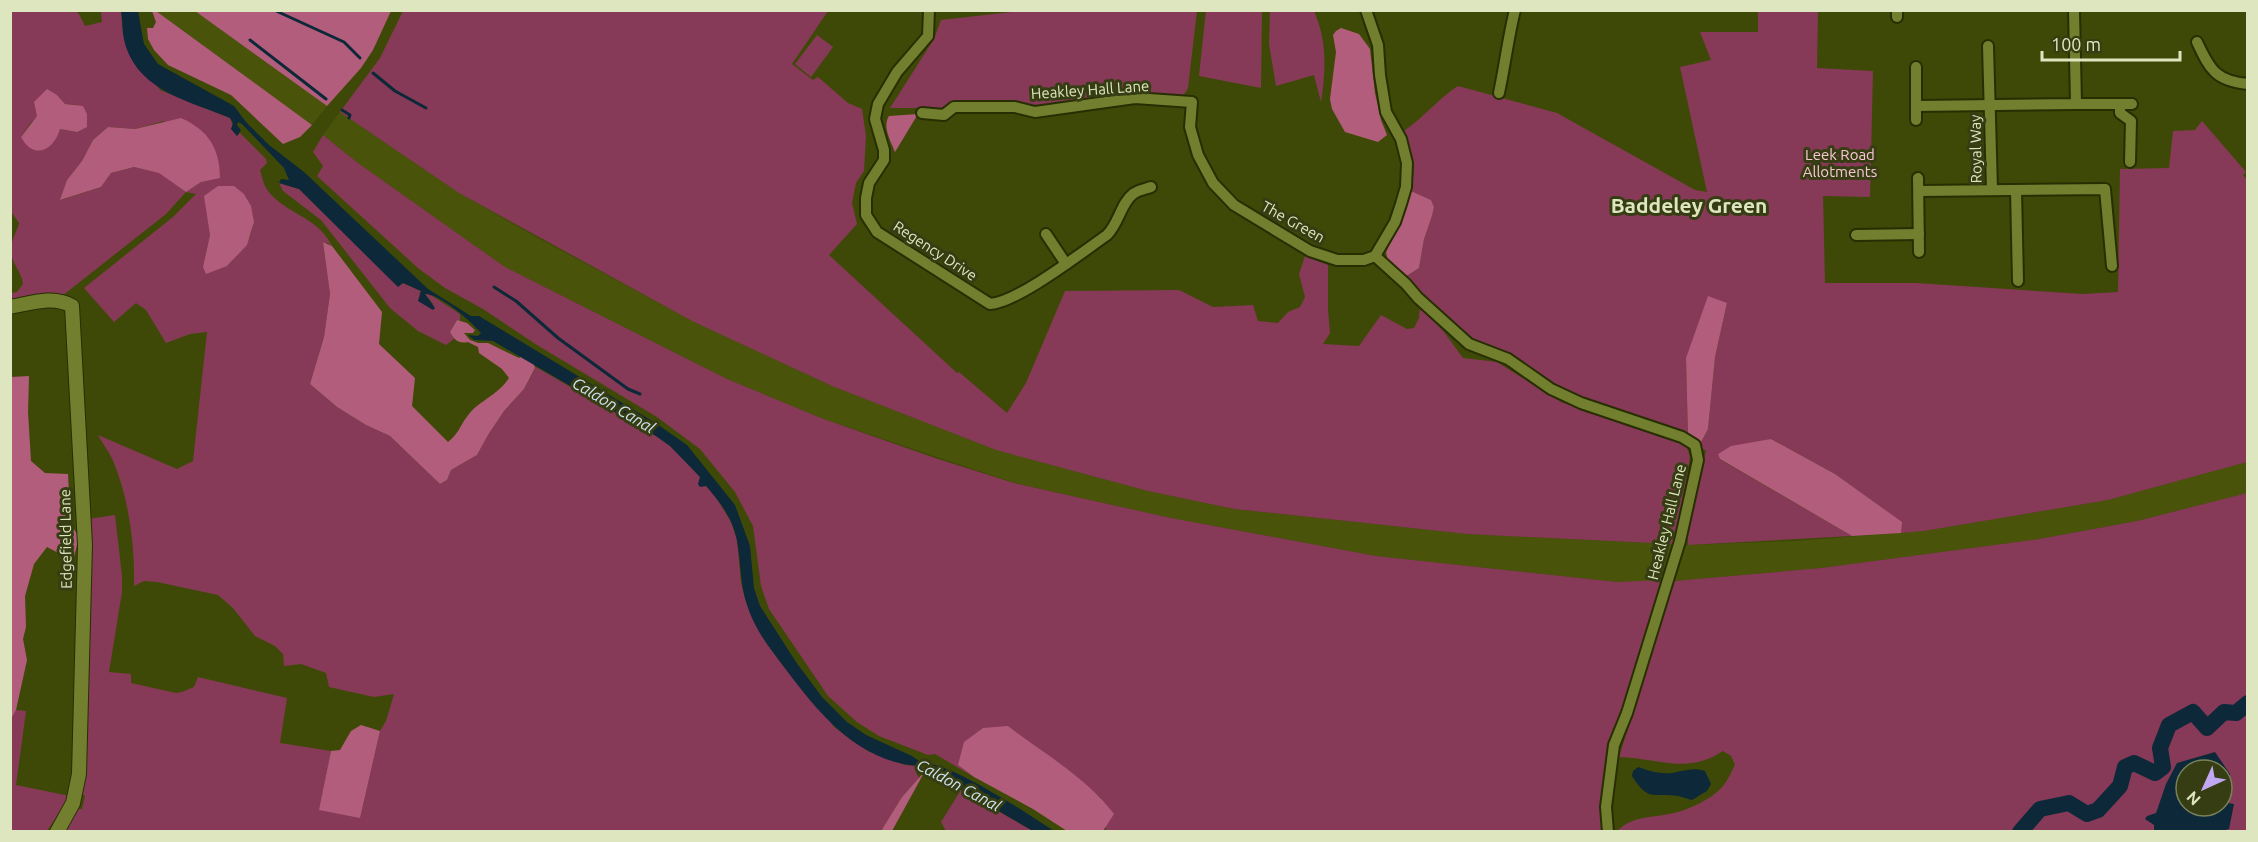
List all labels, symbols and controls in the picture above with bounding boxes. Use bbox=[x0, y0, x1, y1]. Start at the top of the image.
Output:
scale bar bbox=[2042, 24, 2180, 62]
text: 100 m bbox=[2051, 34, 2101, 54]
street label: Heakley Hall Lane bbox=[1030, 77, 1150, 102]
street label: Royal Way bbox=[1966, 114, 1985, 184]
park label: Leek Road Allotments bbox=[1803, 146, 1877, 180]
district label: Baddeley Green bbox=[1611, 193, 1767, 217]
street label: The Green bbox=[1259, 197, 1328, 246]
street label: Regency Drive bbox=[890, 217, 980, 284]
water label: Caldon Canal bbox=[570, 373, 659, 437]
street label: Heakley Hall Lane bbox=[1644, 462, 1689, 581]
street label: Edgefield Lane bbox=[56, 489, 75, 589]
water label: Caldon Canal bbox=[914, 755, 1005, 815]
north arrow bbox=[2174, 758, 2234, 818]
text: N bbox=[2183, 788, 2204, 809]

